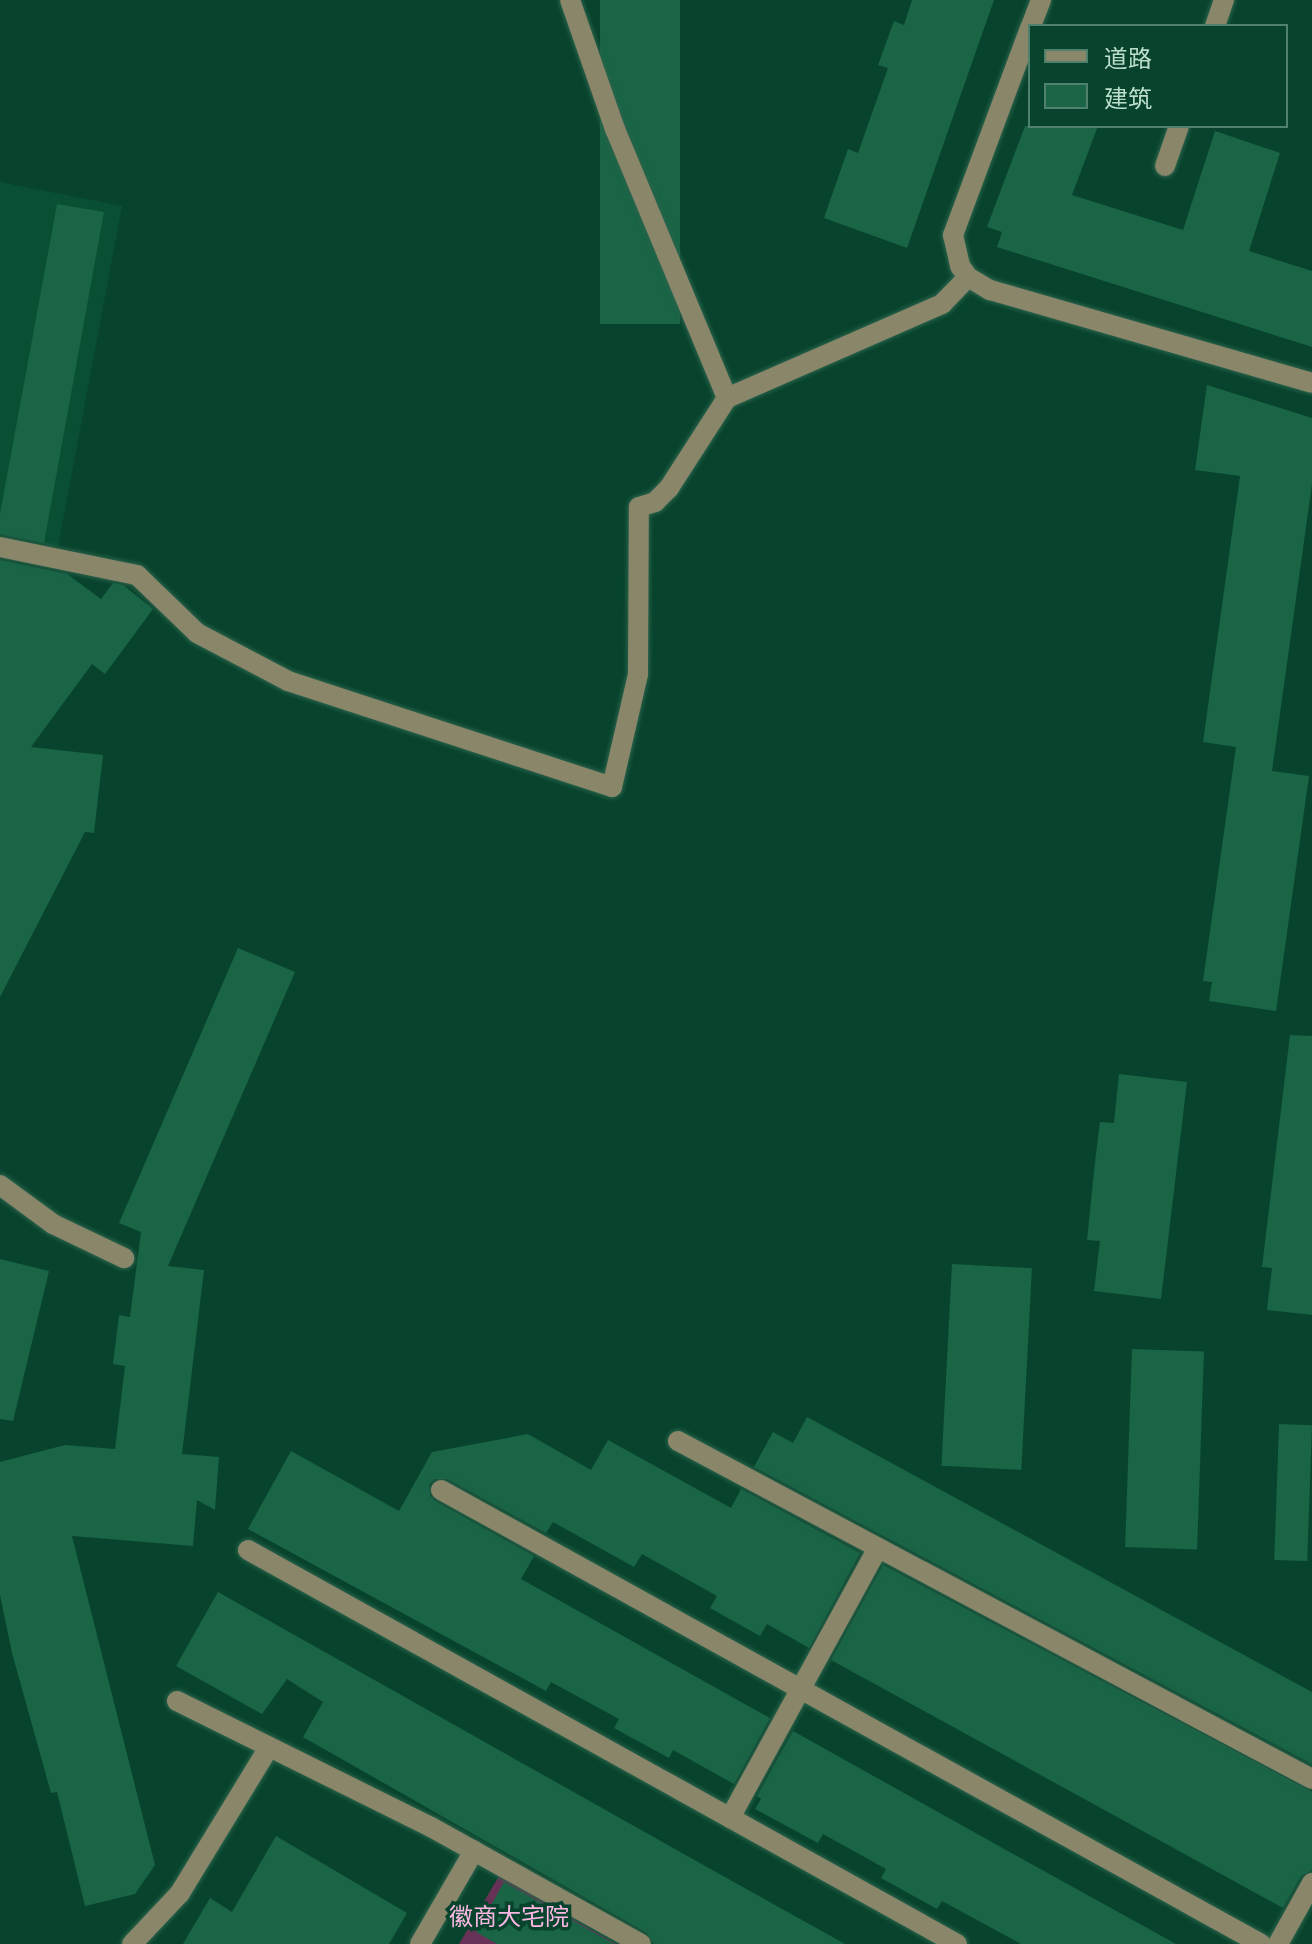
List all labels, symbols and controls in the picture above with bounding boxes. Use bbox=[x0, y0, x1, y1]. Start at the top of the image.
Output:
legend bbox=[1028, 24, 1288, 128]
text: 道路 bbox=[1104, 41, 1152, 74]
text: 建筑 bbox=[1104, 81, 1152, 114]
park label: 徽商大宅院 bbox=[449, 1902, 569, 1930]

